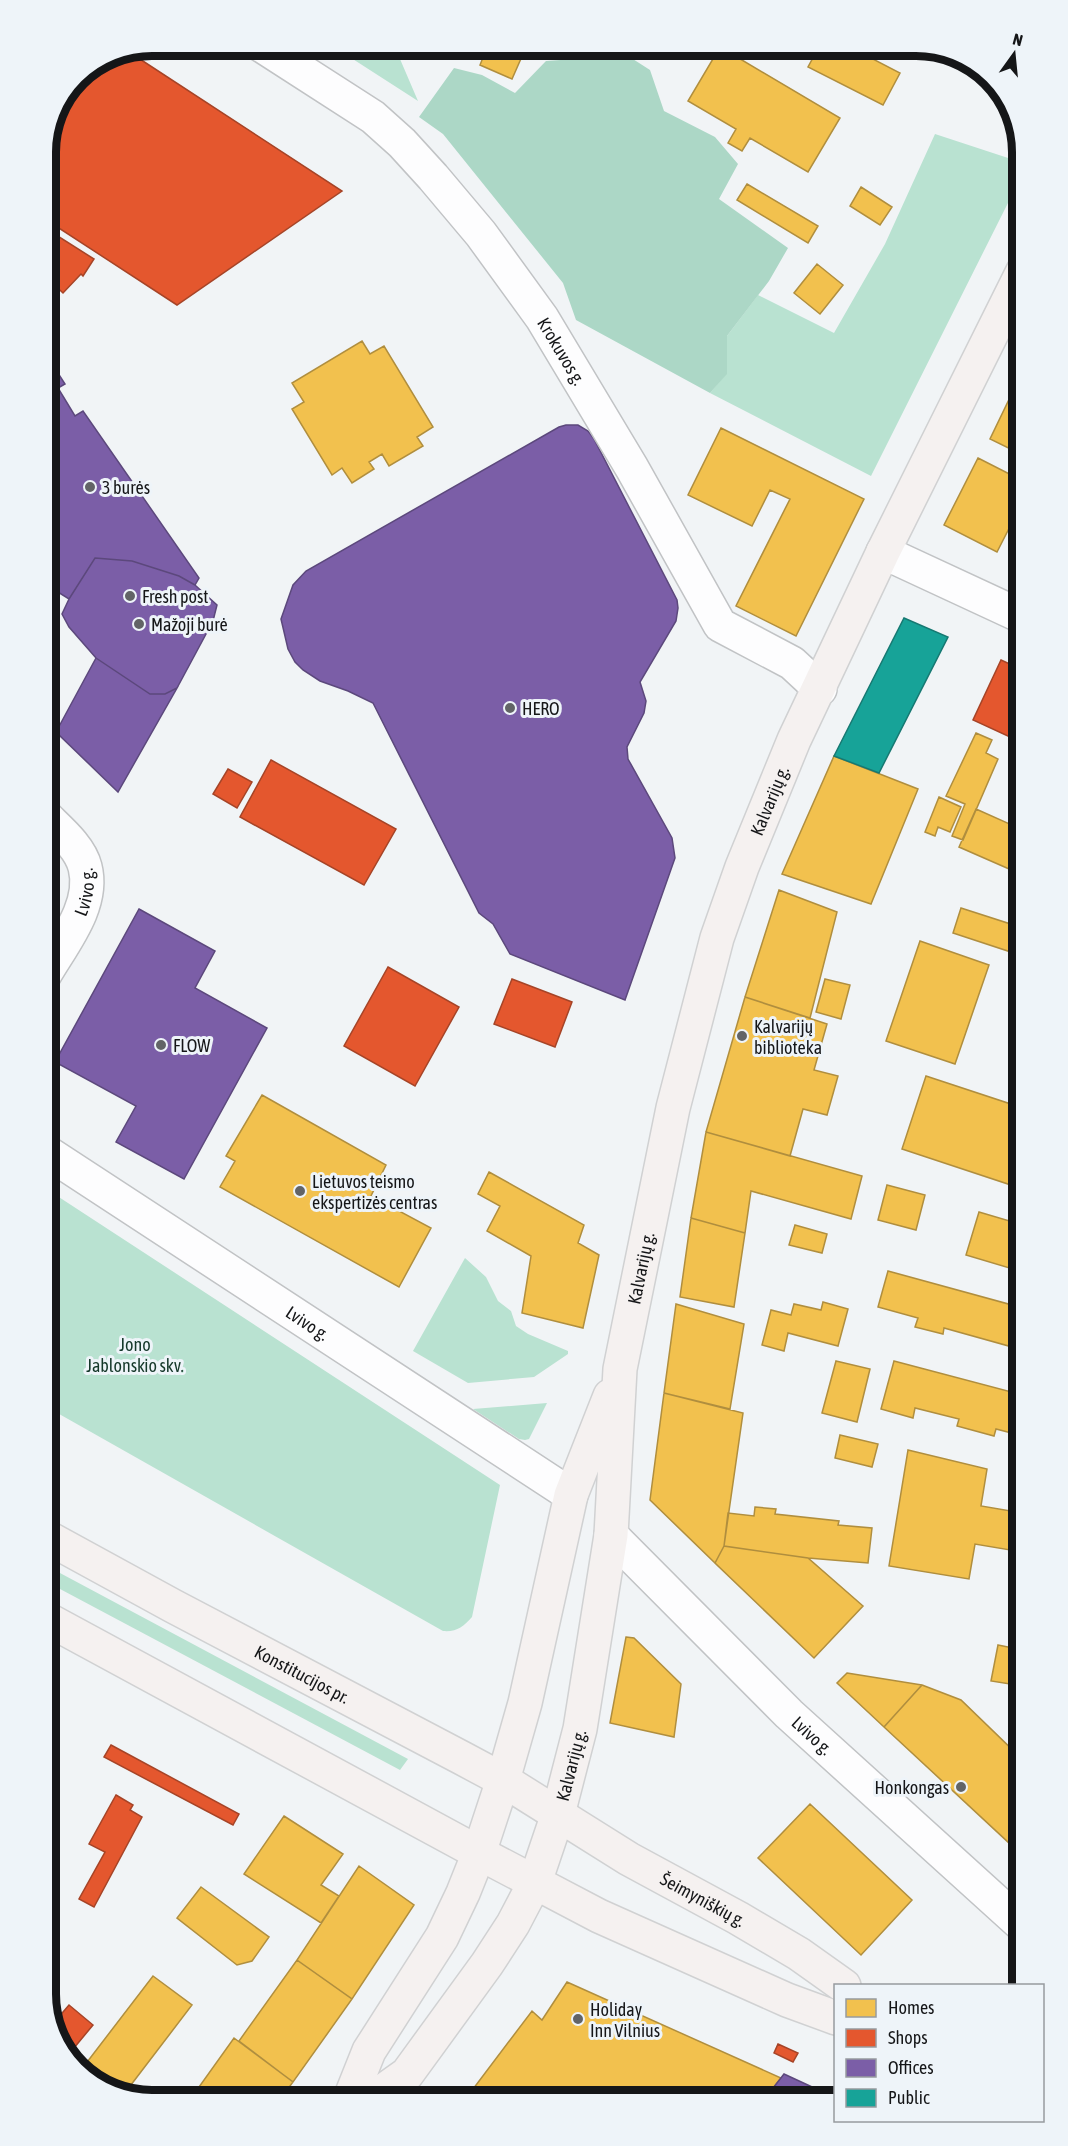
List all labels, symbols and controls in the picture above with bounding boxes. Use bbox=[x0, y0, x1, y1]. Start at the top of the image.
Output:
north arrow bbox=[984, 24, 1044, 84]
text: N bbox=[1011, 30, 1025, 49]
street label: Krokuvos g. bbox=[534, 314, 590, 389]
place label: 3 burės bbox=[102, 477, 150, 498]
marker: 3 burės bbox=[83, 480, 97, 494]
place label: Fresh post bbox=[142, 586, 208, 607]
marker: Fresh post bbox=[123, 589, 137, 603]
place label: Mažoji burė bbox=[151, 614, 228, 635]
marker: Mažoji burė bbox=[132, 617, 146, 631]
place label: HERO bbox=[522, 698, 559, 719]
marker: HERO bbox=[503, 701, 517, 715]
street label: Kalvarijų g. bbox=[746, 763, 793, 838]
street label: Lvivo g. bbox=[70, 867, 98, 919]
place label: Kalvarijų biblioteka bbox=[754, 1016, 822, 1058]
marker: Kalvarijų biblioteka bbox=[735, 1029, 749, 1043]
place label: FLOW bbox=[173, 1035, 210, 1056]
marker: FLOW bbox=[154, 1038, 168, 1052]
place label: Lietuvos teismo ekspertizės centras bbox=[312, 1171, 437, 1213]
marker: Lietuvos teismo ekspertizės centras bbox=[293, 1184, 307, 1198]
street label: Kalvarijų g. bbox=[623, 1230, 658, 1306]
street label: Lvivo g. bbox=[282, 1301, 333, 1345]
park label: Jono Jablonskio skv. bbox=[86, 1334, 184, 1376]
street label: Konstitucijos pr. bbox=[251, 1641, 353, 1707]
street label: Lvivo g. bbox=[788, 1712, 837, 1759]
street label: Kalvarijų g. bbox=[551, 1727, 590, 1803]
place label: Honkongas bbox=[874, 1777, 949, 1798]
marker: Honkongas bbox=[954, 1780, 968, 1794]
street label: Šeimyniškių g. bbox=[657, 1868, 749, 1931]
legend bbox=[834, 1984, 1044, 2122]
text: Homes bbox=[888, 1997, 934, 2018]
place label: Holiday Inn Vilnius bbox=[590, 1999, 660, 2041]
marker: Holiday Inn Vilnius bbox=[571, 2012, 585, 2026]
text: Shops bbox=[888, 2027, 928, 2048]
text: Offices bbox=[888, 2057, 934, 2078]
text: Public bbox=[888, 2087, 930, 2108]

